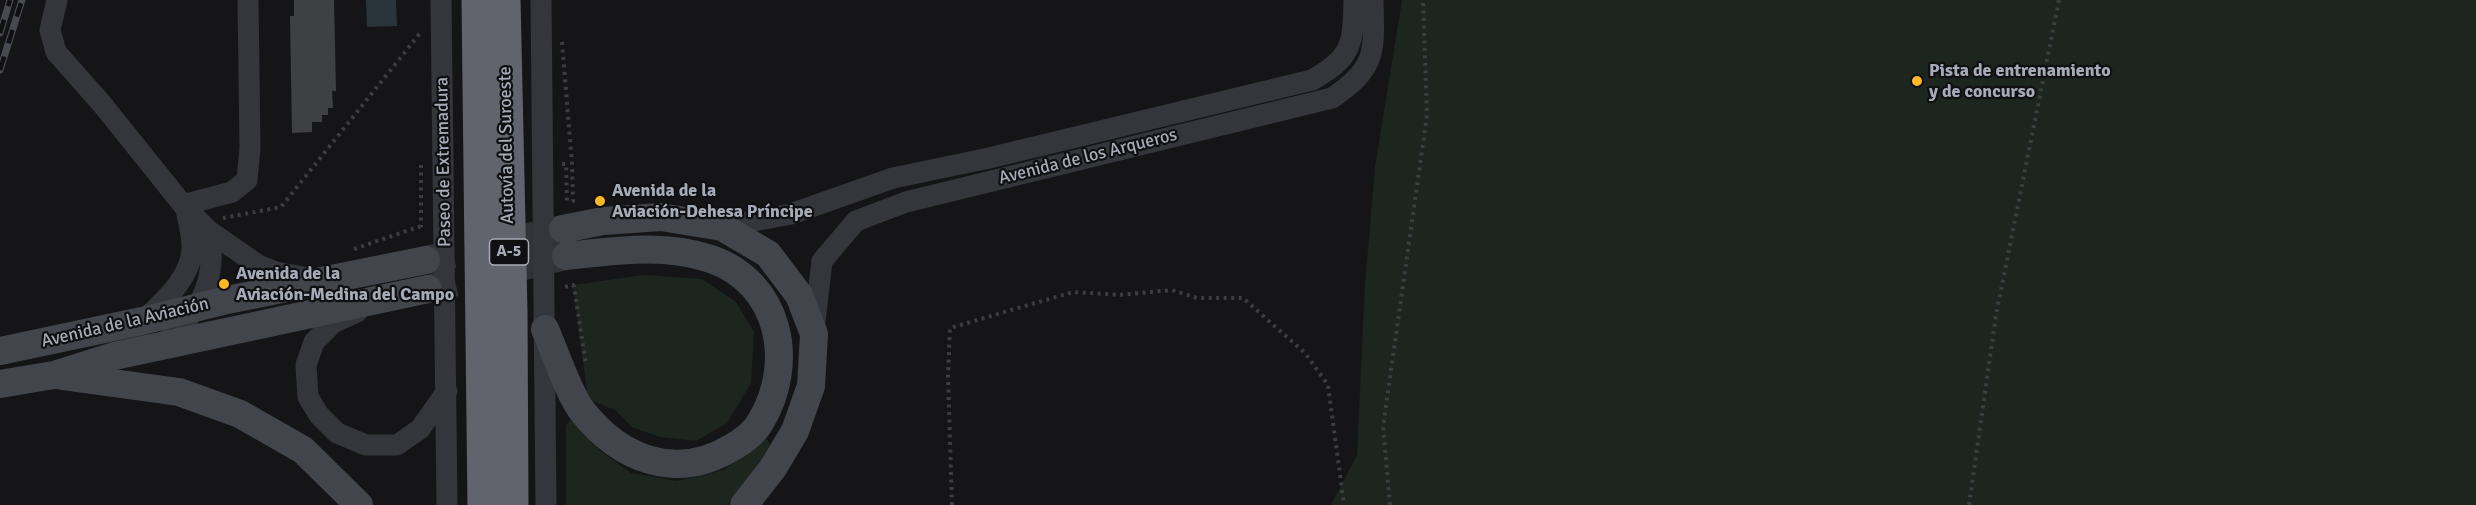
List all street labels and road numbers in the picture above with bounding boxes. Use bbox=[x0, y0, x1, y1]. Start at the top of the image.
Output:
street label: Autovía del Suroeste bbox=[495, 66, 519, 224]
street label: Paseo de Extremadura bbox=[432, 77, 456, 247]
street label: Avenida de los Arqueros bbox=[997, 124, 1179, 190]
road number: A-5 bbox=[490, 239, 528, 265]
street label: Avenida de la Aviación bbox=[39, 293, 211, 353]

